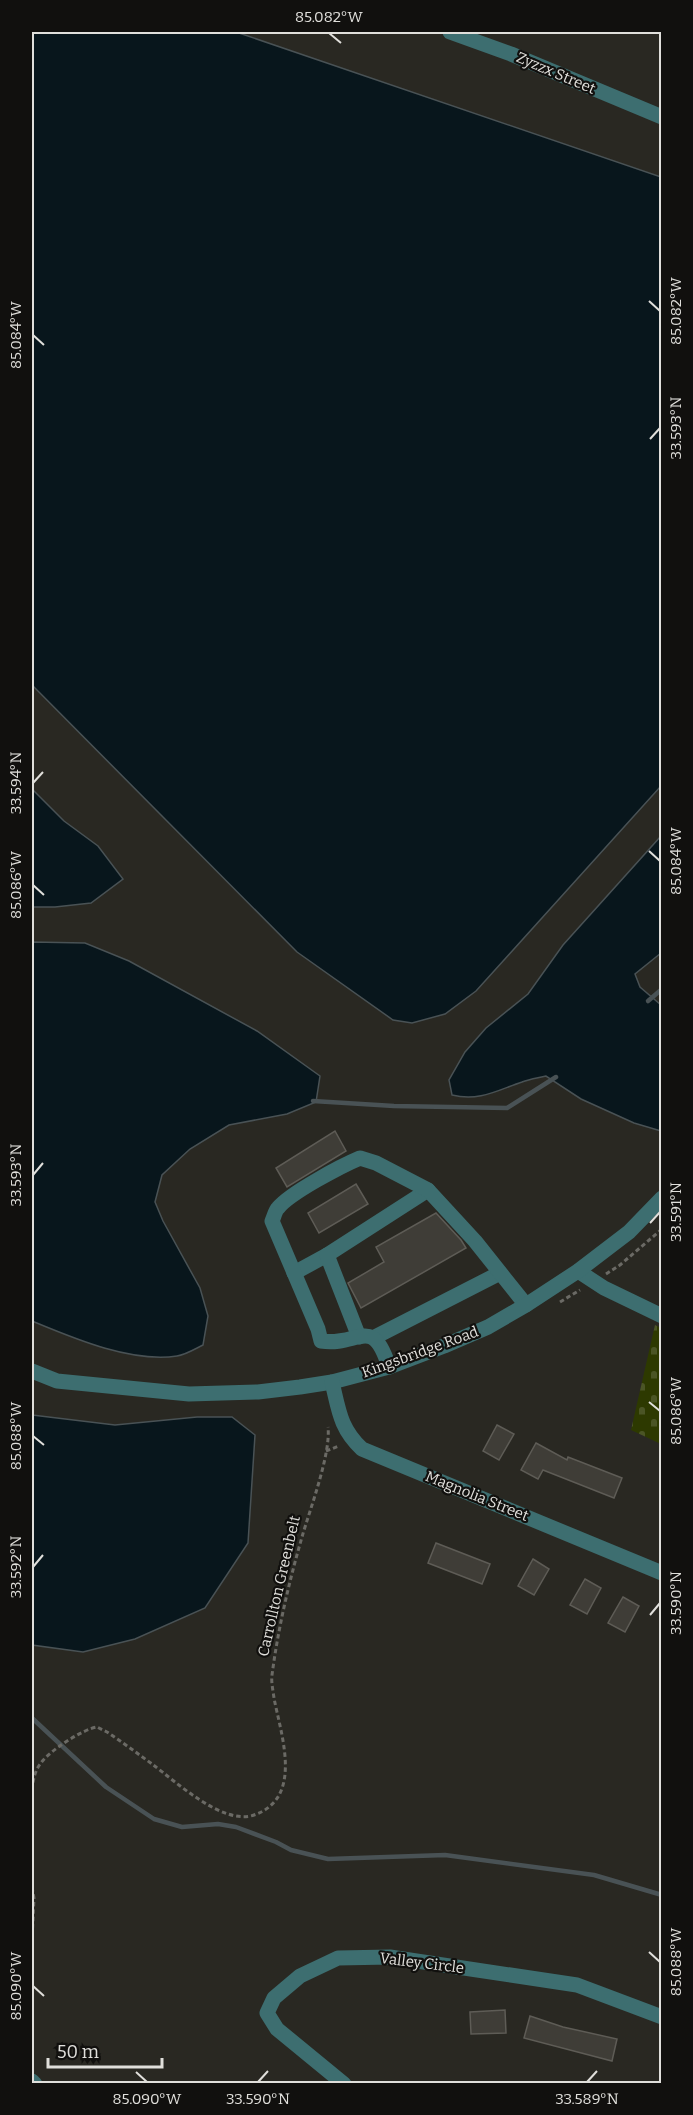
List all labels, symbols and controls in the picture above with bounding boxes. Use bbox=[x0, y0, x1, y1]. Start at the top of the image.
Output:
text: 85.082°W bbox=[295, 8, 364, 26]
street label: Zyzzx Street bbox=[514, 48, 599, 98]
text: 85.082°W bbox=[667, 276, 685, 345]
text: 85.084°W bbox=[7, 300, 25, 369]
text: 33.593°N bbox=[667, 396, 685, 459]
text: 33.594°N bbox=[7, 752, 25, 814]
text: 85.084°W bbox=[667, 826, 685, 895]
text: 85.086°W bbox=[7, 850, 25, 919]
text: 33.593°N bbox=[7, 1143, 25, 1206]
text: 33.591°N bbox=[667, 1182, 685, 1242]
street label: Kingsbridge Road bbox=[359, 1322, 481, 1381]
text: 85.086°W bbox=[667, 1376, 685, 1445]
text: 85.088°W bbox=[7, 1401, 25, 1470]
street label: Magnolia Street bbox=[423, 1467, 532, 1525]
street label: Carrollton Greenbelt bbox=[254, 1513, 304, 1658]
text: 33.592°N bbox=[7, 1536, 25, 1598]
text: 33.590°N bbox=[667, 1571, 685, 1635]
text: 85.088°W bbox=[667, 1927, 685, 1996]
street label: Valley Circle bbox=[379, 1949, 465, 1977]
text: 85.090°W bbox=[7, 1951, 25, 2020]
scale bar bbox=[48, 2031, 162, 2069]
text: 50 m bbox=[57, 2041, 99, 2063]
text: 85.090°W bbox=[113, 2090, 182, 2108]
text: 33.590°N bbox=[226, 2090, 290, 2108]
text: 33.589°N bbox=[555, 2090, 619, 2108]

